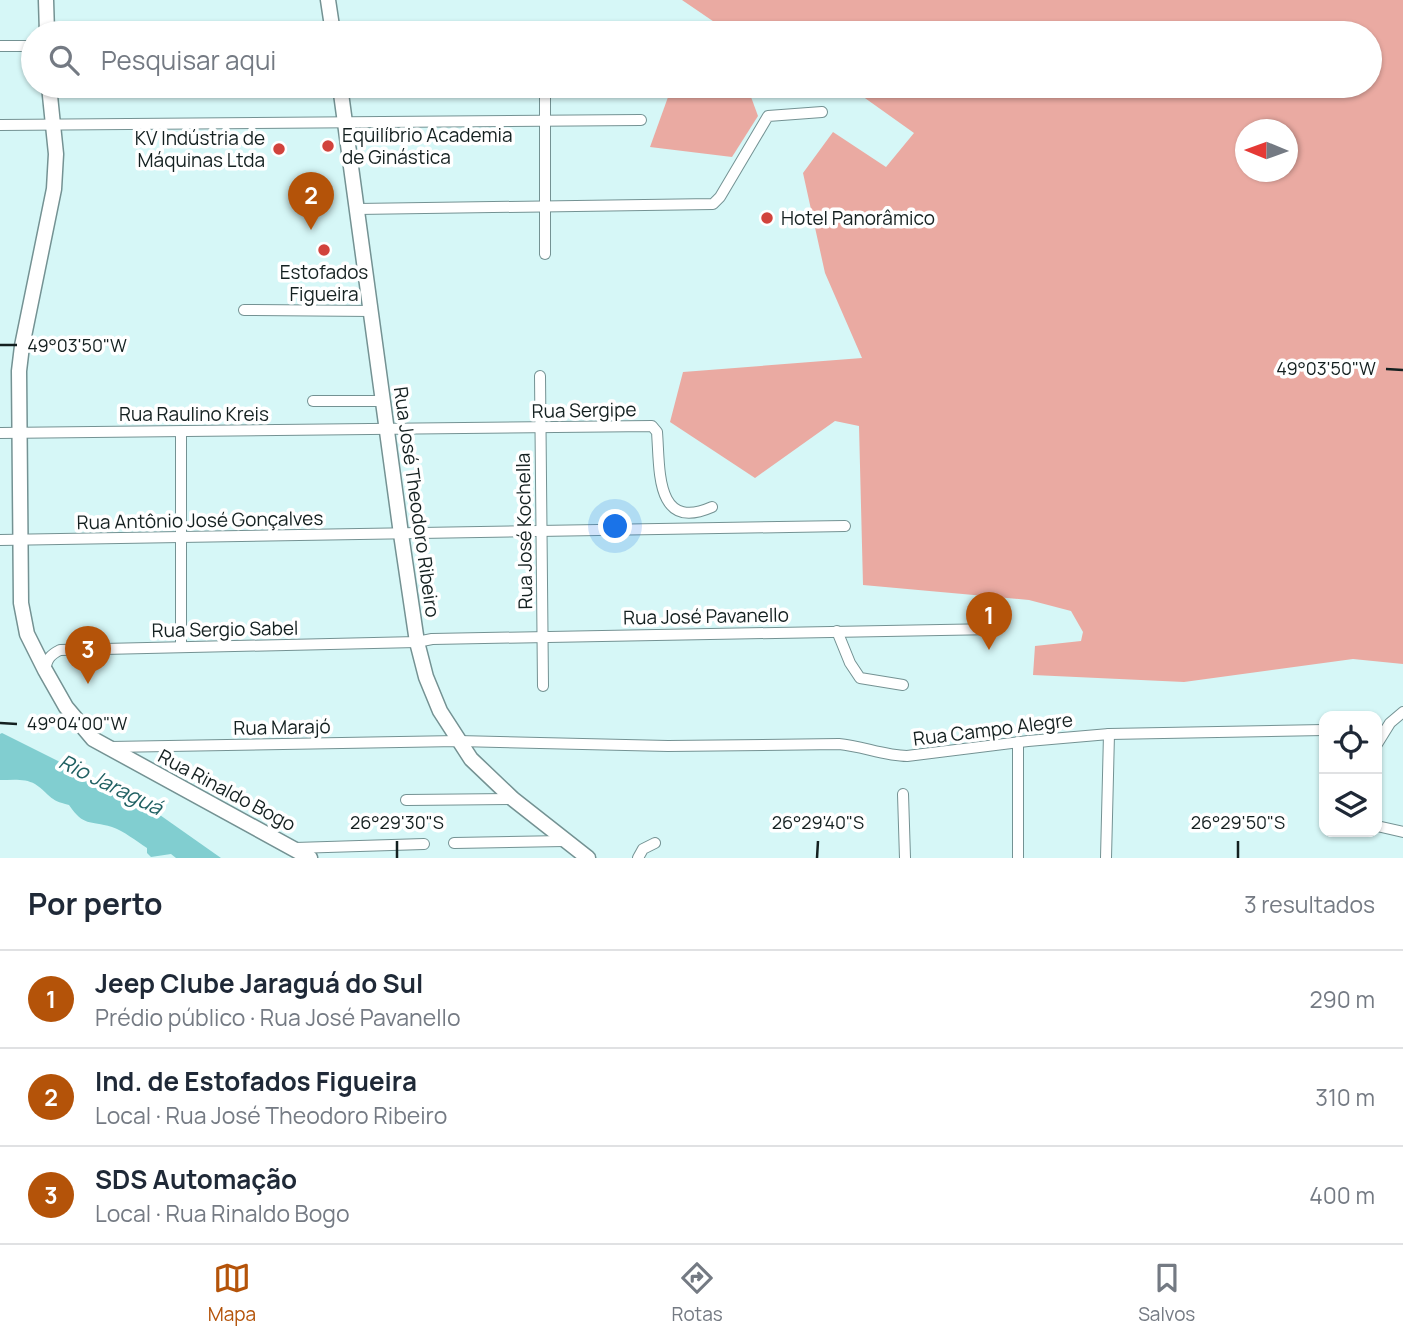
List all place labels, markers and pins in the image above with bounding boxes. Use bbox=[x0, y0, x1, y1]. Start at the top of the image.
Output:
place label: Equilíbrio Academia de Ginástica bbox=[342, 122, 512, 170]
place label: KV Indústria de Máquinas Ltda bbox=[135, 125, 265, 173]
marker: Equilíbrio Academia de Ginástica bbox=[320, 138, 336, 154]
marker: KV Indústria de Máquinas Ltda bbox=[271, 141, 287, 157]
pin: 2 bbox=[288, 172, 334, 230]
place label: Hotel Panorâmico bbox=[781, 205, 935, 231]
marker: Hotel Panorâmico bbox=[759, 210, 775, 226]
marker: Estofados Figueira bbox=[316, 242, 332, 258]
place label: Estofados Figueira bbox=[280, 259, 368, 307]
pin: 1 bbox=[966, 592, 1012, 650]
pin: 3 bbox=[65, 626, 111, 684]

